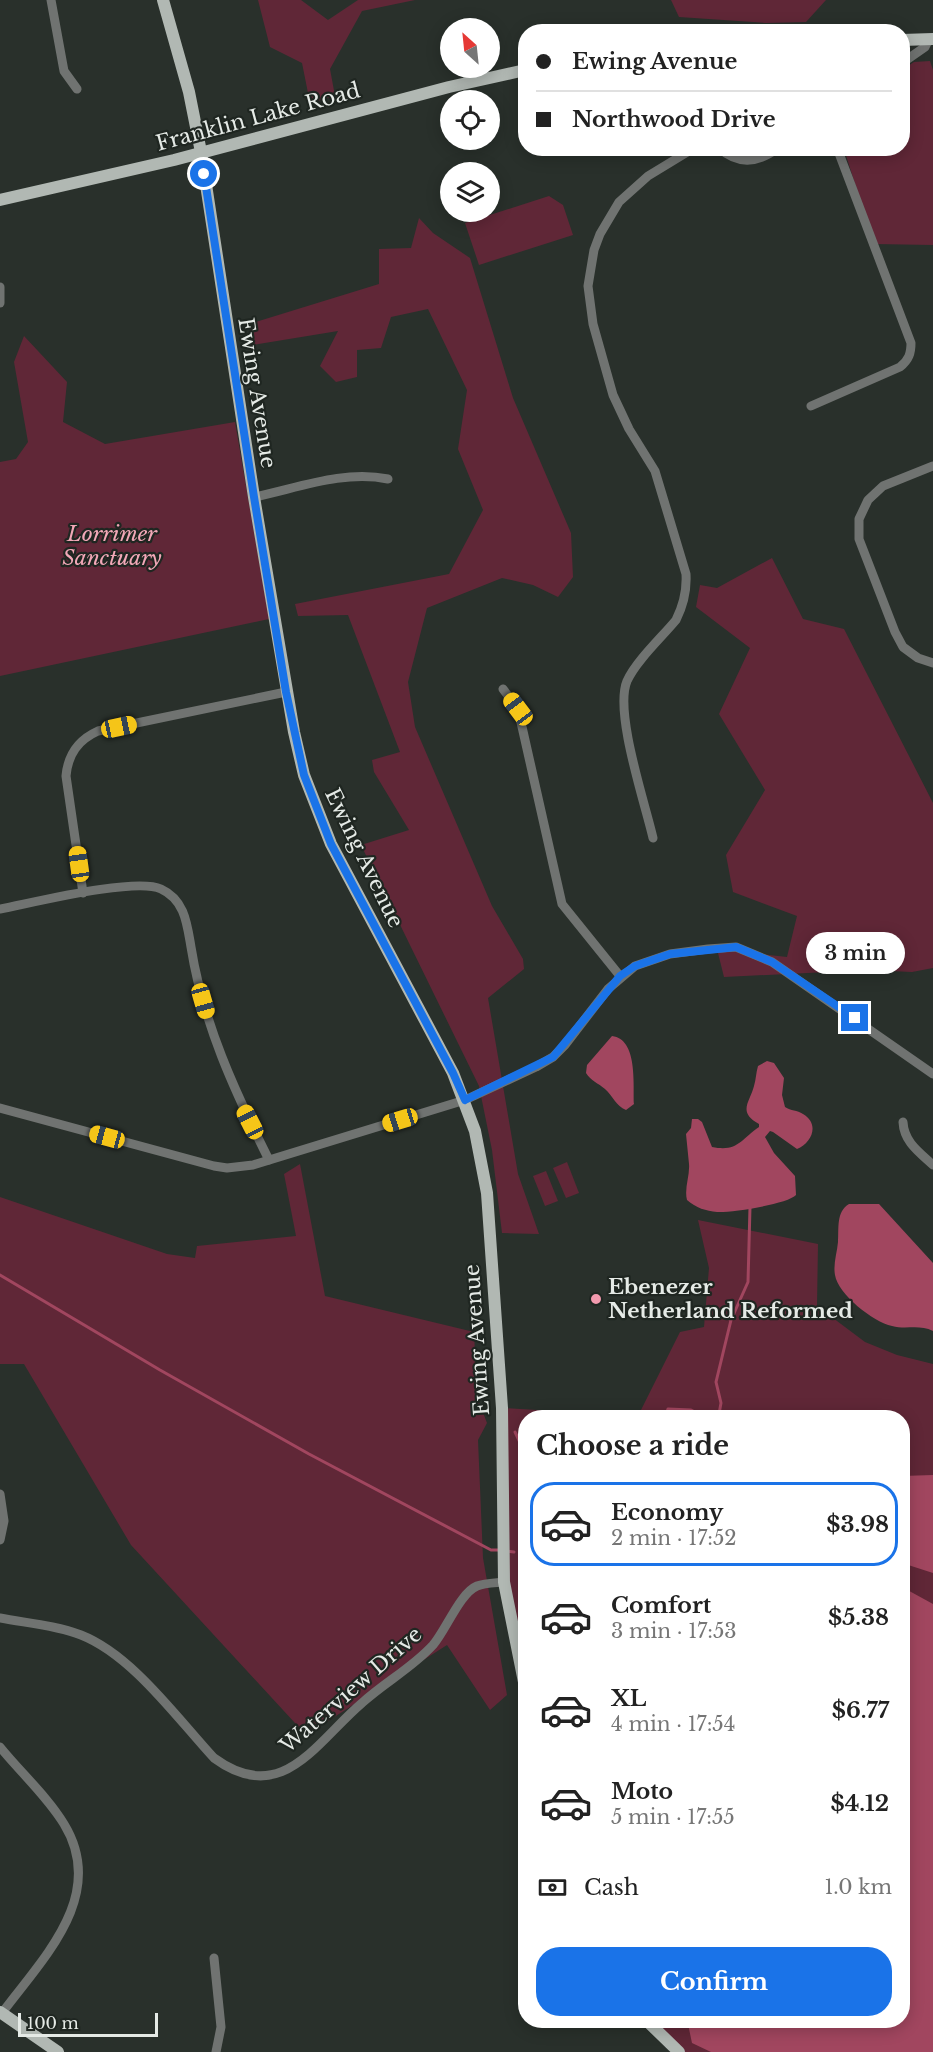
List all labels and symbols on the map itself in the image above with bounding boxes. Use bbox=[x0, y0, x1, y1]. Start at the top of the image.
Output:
north arrow bbox=[440, 18, 500, 78]
street label: Franklin Lake Road bbox=[153, 77, 363, 157]
route start bbox=[190, 160, 217, 187]
street label: Ewing Avenue bbox=[232, 316, 282, 470]
park label: Lorrimer Sanctuary bbox=[62, 521, 162, 571]
car bbox=[500, 689, 536, 729]
car bbox=[100, 714, 138, 740]
street label: Ewing Avenue bbox=[319, 784, 409, 932]
car bbox=[68, 845, 90, 883]
callout: 3 min bbox=[806, 931, 904, 973]
car bbox=[189, 981, 217, 1021]
route end bbox=[841, 1004, 868, 1031]
car bbox=[234, 1102, 266, 1142]
car bbox=[380, 1106, 420, 1134]
car bbox=[87, 1124, 127, 1150]
street label: Ewing Avenue bbox=[459, 1263, 495, 1417]
place label: Ebenezer Netherland Reformed bbox=[608, 1274, 853, 1324]
marker: Ebenezer Netherland Reformed bbox=[589, 1292, 603, 1306]
street label: Waterview Drive bbox=[274, 1621, 427, 1759]
scale bar bbox=[18, 2010, 158, 2038]

